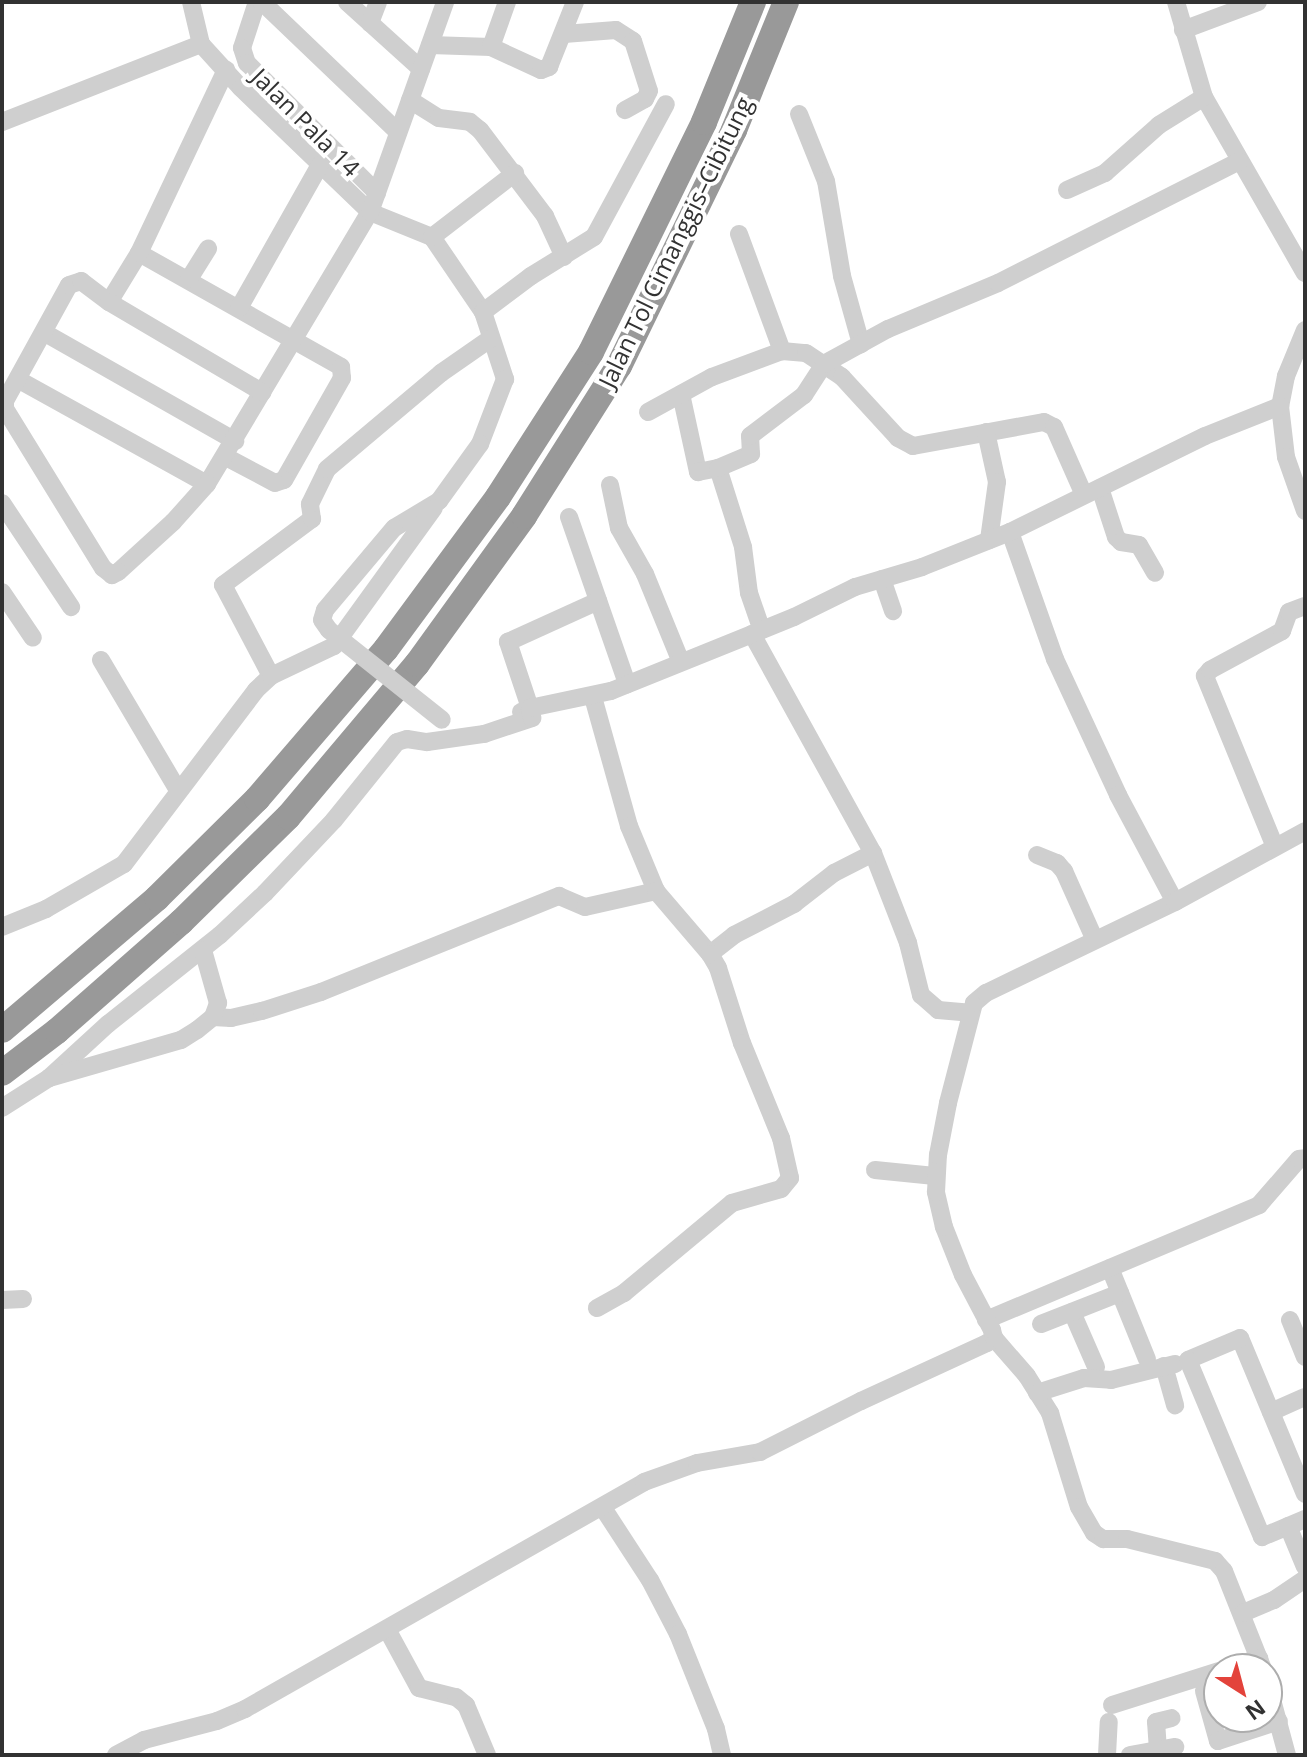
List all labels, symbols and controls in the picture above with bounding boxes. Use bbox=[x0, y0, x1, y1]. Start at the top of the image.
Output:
street label: Jalan Pala 14 bbox=[246, 62, 366, 182]
street label: Jalan Tol Cimanggis–Cibitung bbox=[592, 92, 758, 392]
north arrow bbox=[1203, 1653, 1283, 1733]
text: N bbox=[1240, 1693, 1272, 1728]

